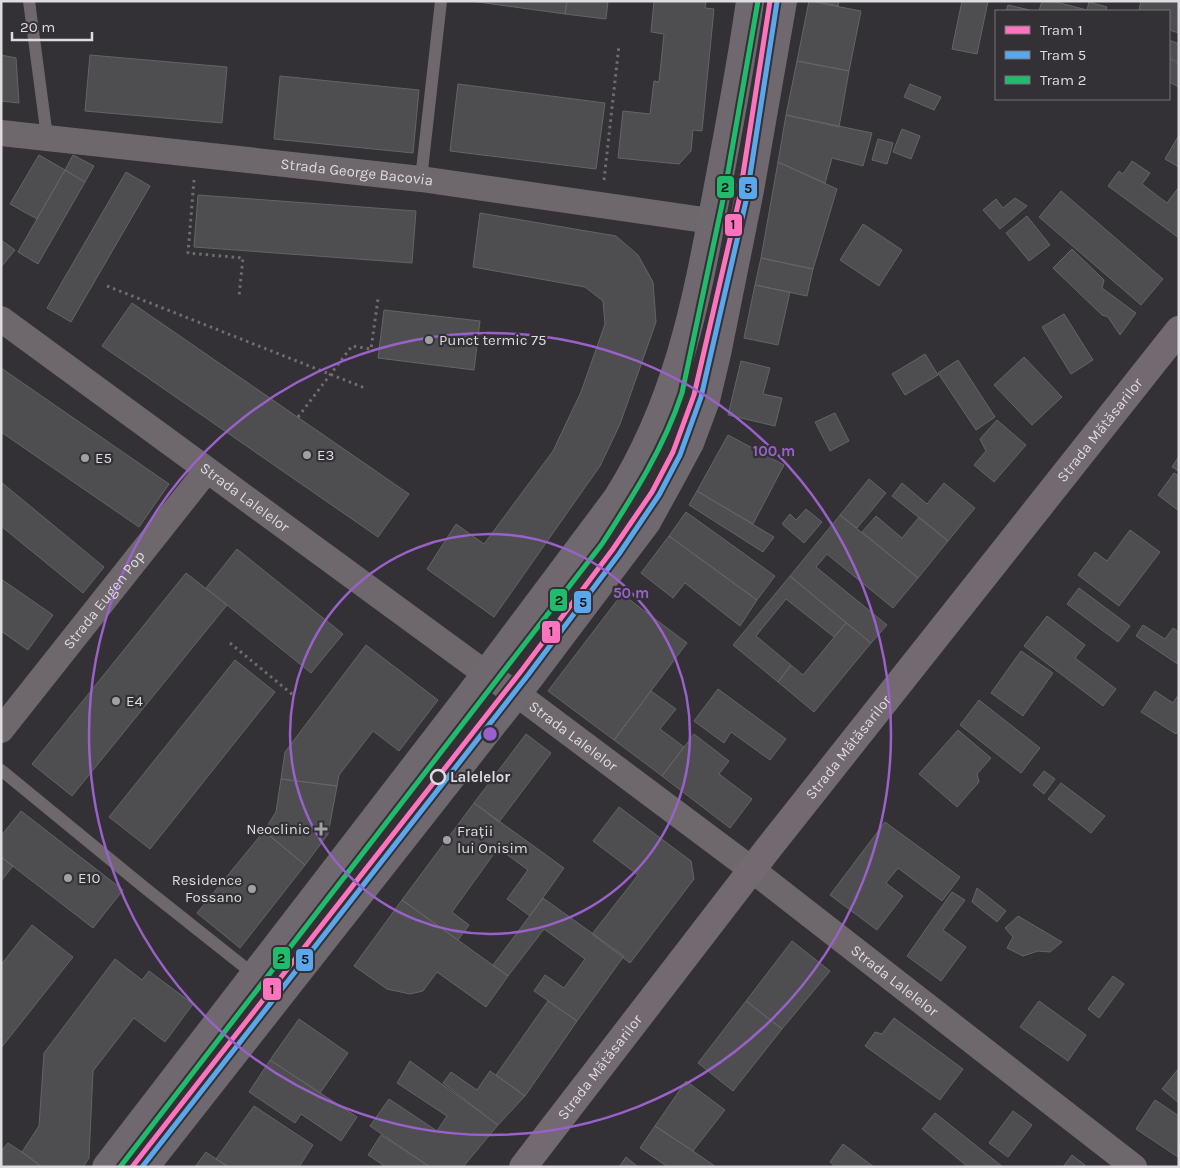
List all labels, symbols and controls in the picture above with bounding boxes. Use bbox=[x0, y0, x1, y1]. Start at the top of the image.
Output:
scale bar bbox=[12, 10, 92, 42]
legend bbox=[995, 10, 1170, 100]
text: 20 m bbox=[20, 18, 55, 36]
text: Tram 1 bbox=[1040, 21, 1083, 39]
text: Tram 5 bbox=[1040, 46, 1086, 64]
text: Tram 2 bbox=[1040, 71, 1086, 89]
street label: Strada George Bacovia bbox=[280, 155, 434, 190]
line badge: 2 bbox=[716, 175, 735, 199]
line badge: 5 bbox=[738, 176, 758, 200]
text: 2 bbox=[721, 179, 729, 196]
text: 5 bbox=[744, 180, 752, 197]
line badge: 1 bbox=[724, 213, 743, 237]
text: 1 bbox=[731, 216, 736, 233]
place label: Punct termic 75 bbox=[439, 331, 546, 349]
marker: Punct termic 75 bbox=[423, 334, 435, 346]
street label: Strada Mătăsarilor bbox=[1053, 374, 1147, 486]
text: 100 m bbox=[753, 442, 795, 460]
place label: E3 bbox=[317, 446, 334, 464]
place label: E5 bbox=[95, 449, 112, 467]
marker: E3 bbox=[301, 449, 313, 461]
marker: E5 bbox=[79, 452, 91, 464]
street label: Strada Lalelelor bbox=[197, 459, 293, 536]
street label: Strada Eugen Pop bbox=[60, 547, 149, 653]
text: 50 m bbox=[613, 584, 649, 602]
line badge: 2 bbox=[549, 588, 568, 612]
line badge: 5 bbox=[573, 590, 592, 614]
text: 2 bbox=[555, 592, 563, 609]
text: 5 bbox=[579, 594, 587, 611]
line badge: 1 bbox=[541, 620, 561, 644]
text: 1 bbox=[549, 623, 554, 640]
street label: Strada Mătăsarilor bbox=[802, 691, 895, 803]
place label: E4 bbox=[126, 692, 143, 710]
marker: E4 bbox=[110, 695, 122, 707]
street label: Strada Lalelelor bbox=[525, 697, 621, 775]
centre of rings bbox=[481, 725, 499, 743]
place label: Lalelelor bbox=[450, 768, 510, 786]
marker: Lalelelor bbox=[430, 769, 446, 785]
place label: Neoclinic bbox=[246, 820, 310, 838]
marker: Neoclinic bbox=[314, 822, 328, 836]
place label: Frații lui Onisim bbox=[457, 822, 528, 857]
marker: Frații lui Onisim bbox=[441, 834, 453, 846]
place label: E10 bbox=[78, 869, 100, 887]
place label: Residence Fossano bbox=[172, 871, 242, 906]
marker: E10 bbox=[62, 872, 74, 884]
marker: Residence Fossano bbox=[246, 883, 258, 895]
street label: Strada Lalelelor bbox=[847, 941, 942, 1021]
line badge: 2 bbox=[272, 946, 291, 970]
line badge: 5 bbox=[295, 948, 314, 972]
text: 2 bbox=[277, 950, 285, 967]
text: 5 bbox=[301, 951, 309, 968]
line badge: 1 bbox=[262, 977, 282, 1001]
text: 1 bbox=[270, 981, 275, 998]
street label: Strada Mătăsarilor bbox=[554, 1011, 646, 1123]

